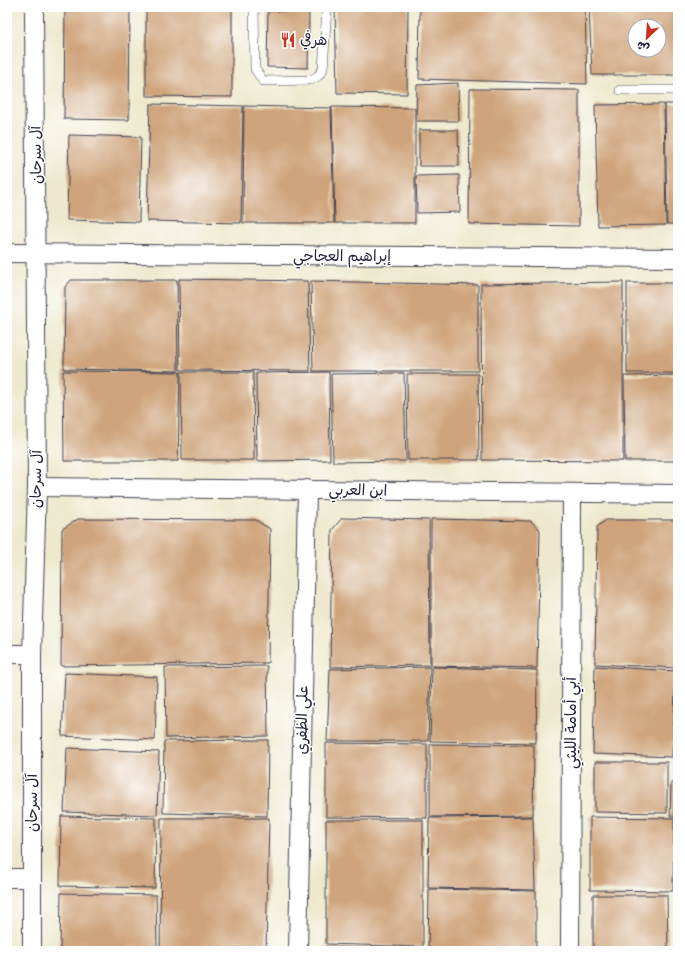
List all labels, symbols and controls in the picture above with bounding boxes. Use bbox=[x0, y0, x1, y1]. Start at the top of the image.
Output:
north arrow bbox=[627, 18, 667, 58]
place label: هرفي bbox=[300, 30, 328, 51]
restaurant icon: هرفي bbox=[279, 31, 297, 49]
text: ش bbox=[635, 37, 652, 55]
street label: آل سرحان bbox=[26, 124, 48, 184]
street label: إبراهيم العجاجي bbox=[293, 247, 391, 269]
street label: آل سرحان bbox=[26, 448, 48, 508]
street label: ابن العربي bbox=[328, 480, 387, 504]
street label: أبي أمامة الليثي bbox=[562, 677, 584, 769]
street label: علي الظفري bbox=[292, 685, 316, 755]
street label: آل سرحان bbox=[23, 773, 43, 832]

